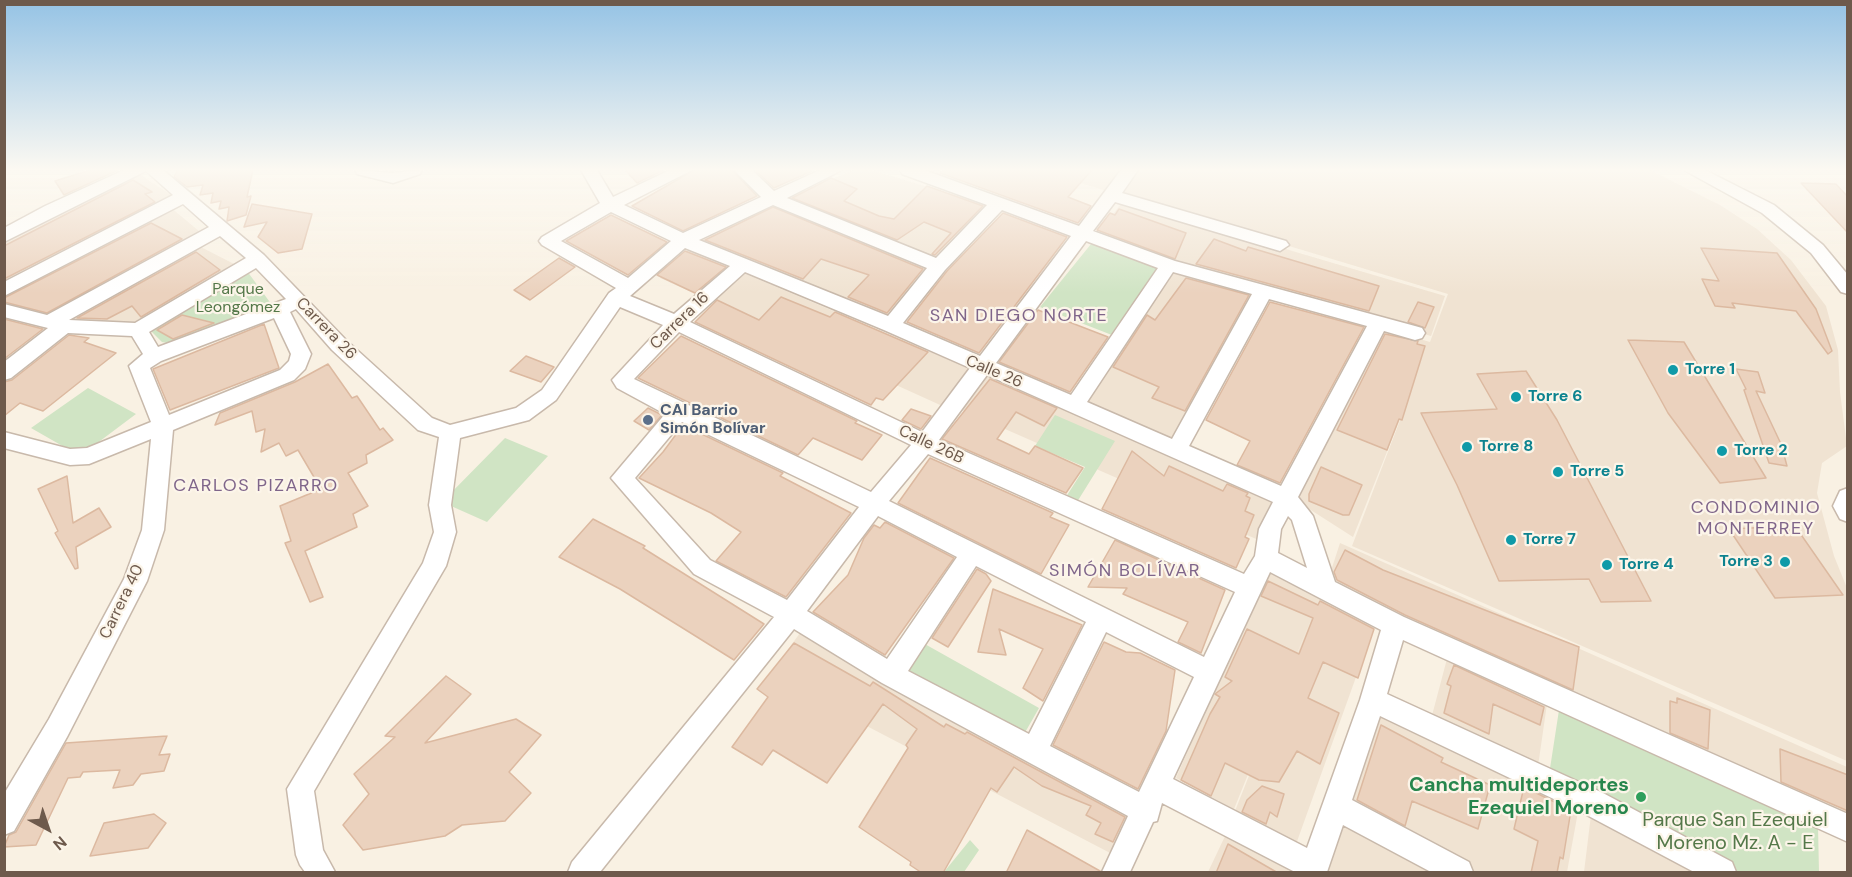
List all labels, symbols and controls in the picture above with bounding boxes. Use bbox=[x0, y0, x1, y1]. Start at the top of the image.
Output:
park label: Parque Leongómez bbox=[196, 280, 280, 318]
street label: Carrera 16 bbox=[646, 288, 714, 354]
street label: Carrera 26 bbox=[292, 294, 360, 364]
district label: SAN DIEGO NORTE bbox=[930, 305, 1108, 327]
street label: Calle 26 bbox=[963, 351, 1025, 393]
place label: Torre 1 bbox=[1685, 360, 1735, 380]
marker: Torre 1 bbox=[1666, 363, 1680, 377]
place label: Torre 6 bbox=[1528, 387, 1582, 407]
marker: Torre 6 bbox=[1509, 390, 1523, 404]
place label: CAI Barrio Simón Bolívar bbox=[660, 401, 765, 439]
marker: CAI Barrio Simón Bolívar bbox=[641, 413, 655, 427]
street label: Calle 26B bbox=[895, 422, 967, 468]
place label: Torre 8 bbox=[1479, 437, 1533, 457]
marker: Torre 8 bbox=[1460, 440, 1474, 454]
place label: Torre 2 bbox=[1734, 441, 1787, 461]
marker: Torre 2 bbox=[1715, 444, 1729, 458]
place label: Torre 5 bbox=[1570, 462, 1624, 482]
marker: Torre 5 bbox=[1551, 465, 1565, 479]
district label: CARLOS PIZARRO bbox=[173, 475, 339, 497]
district label: CONDOMINIO MONTERREY bbox=[1691, 497, 1821, 540]
place label: Torre 7 bbox=[1523, 530, 1576, 550]
marker: Torre 7 bbox=[1504, 533, 1518, 547]
place label: Torre 3 bbox=[1719, 552, 1773, 572]
place label: Torre 4 bbox=[1619, 555, 1674, 575]
marker: Torre 3 bbox=[1778, 555, 1792, 569]
marker: Torre 4 bbox=[1600, 558, 1614, 572]
district label: SIMÓN BOLÍVAR bbox=[1049, 560, 1201, 582]
street label: Carrera 40 bbox=[96, 562, 148, 642]
place label: Cancha multideportes Ezequiel Moreno bbox=[1409, 774, 1629, 821]
marker: Cancha multideportes Ezequiel Moreno bbox=[1634, 790, 1648, 804]
north arrow bbox=[18, 799, 78, 859]
park label: Parque San Ezequiel Moreno Mz. A - E bbox=[1642, 809, 1828, 856]
text: N bbox=[49, 831, 71, 855]

